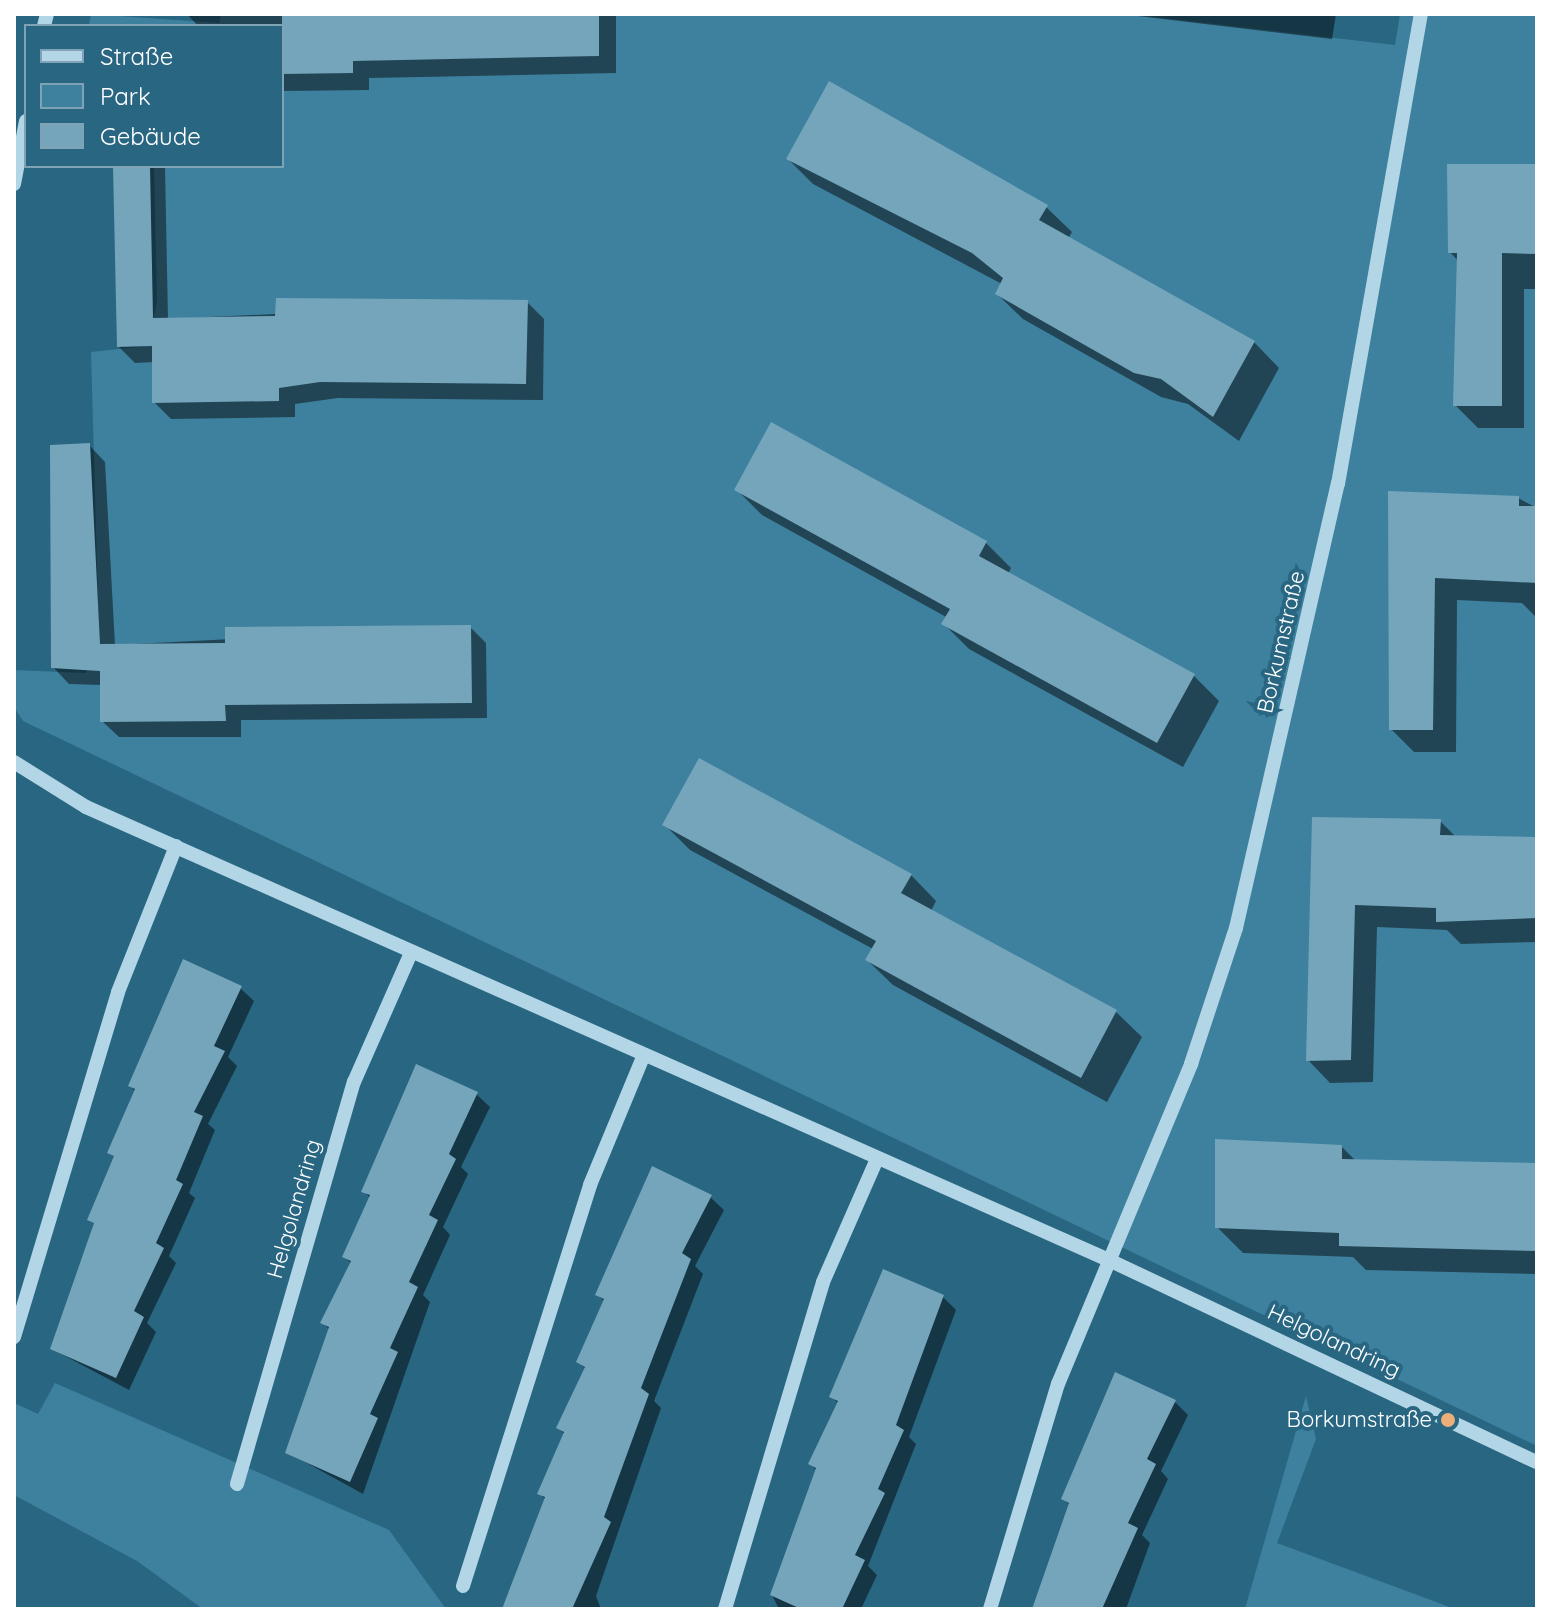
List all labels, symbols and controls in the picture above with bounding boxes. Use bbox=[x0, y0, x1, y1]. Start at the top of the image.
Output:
legend bbox=[24, 24, 284, 168]
text: Straße bbox=[100, 41, 173, 71]
text: Park bbox=[100, 81, 151, 111]
text: Gebäude bbox=[100, 121, 201, 151]
street label: Borkumstraße bbox=[1252, 568, 1310, 716]
street label: Helgolandring bbox=[262, 1136, 326, 1282]
street label: Helgolandring bbox=[1263, 1299, 1405, 1383]
place label: Borkumstraße bbox=[1287, 1407, 1432, 1433]
marker: Borkumstraße bbox=[1439, 1411, 1457, 1429]

